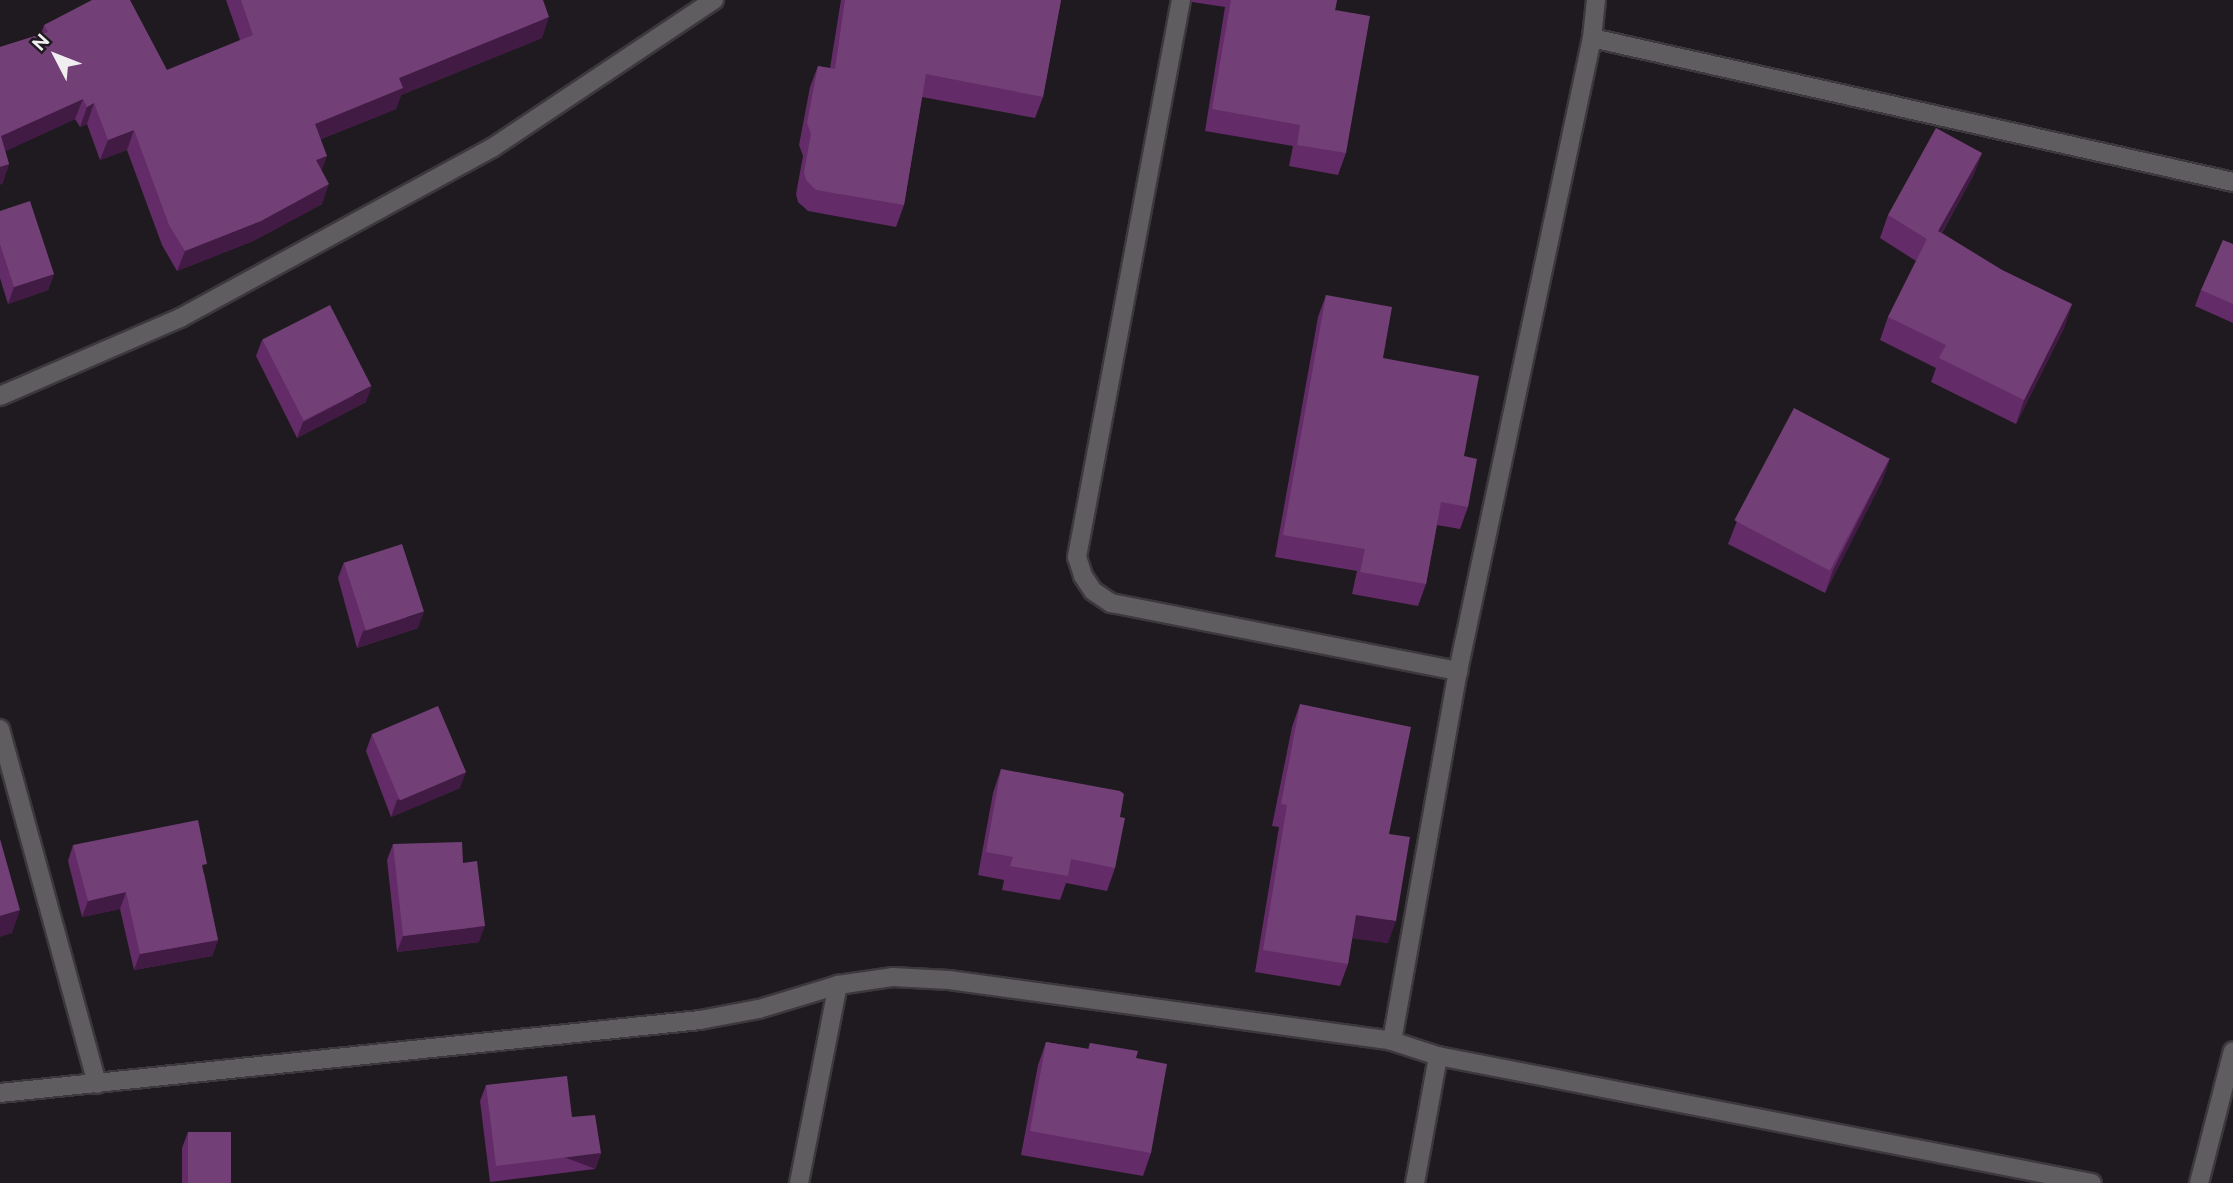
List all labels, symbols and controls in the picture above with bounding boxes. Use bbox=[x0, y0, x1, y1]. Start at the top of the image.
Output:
north arrow bbox=[21, 21, 91, 91]
text: N bbox=[27, 29, 53, 55]

